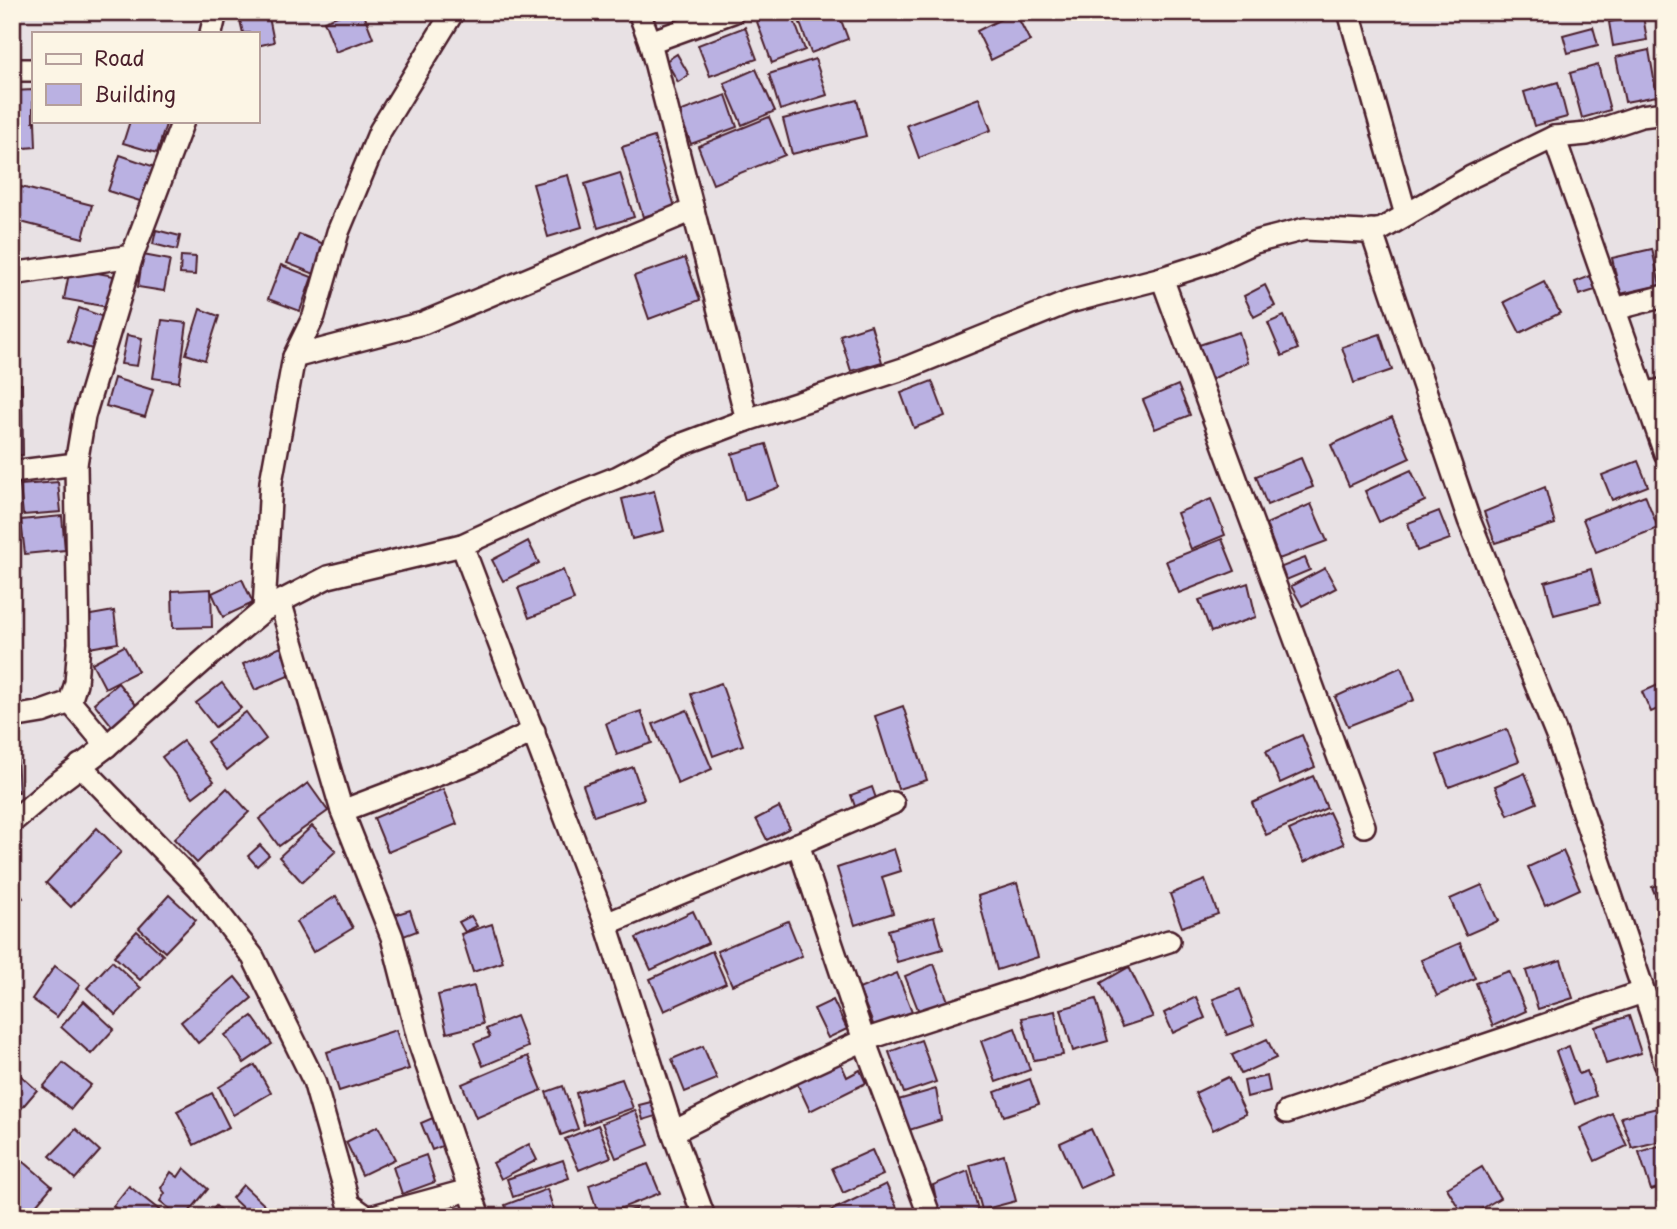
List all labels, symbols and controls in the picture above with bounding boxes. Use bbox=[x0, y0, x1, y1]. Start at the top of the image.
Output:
legend bbox=[32, 32, 259, 122]
text: Road bbox=[94, 41, 145, 73]
text: Building bbox=[94, 77, 176, 109]

